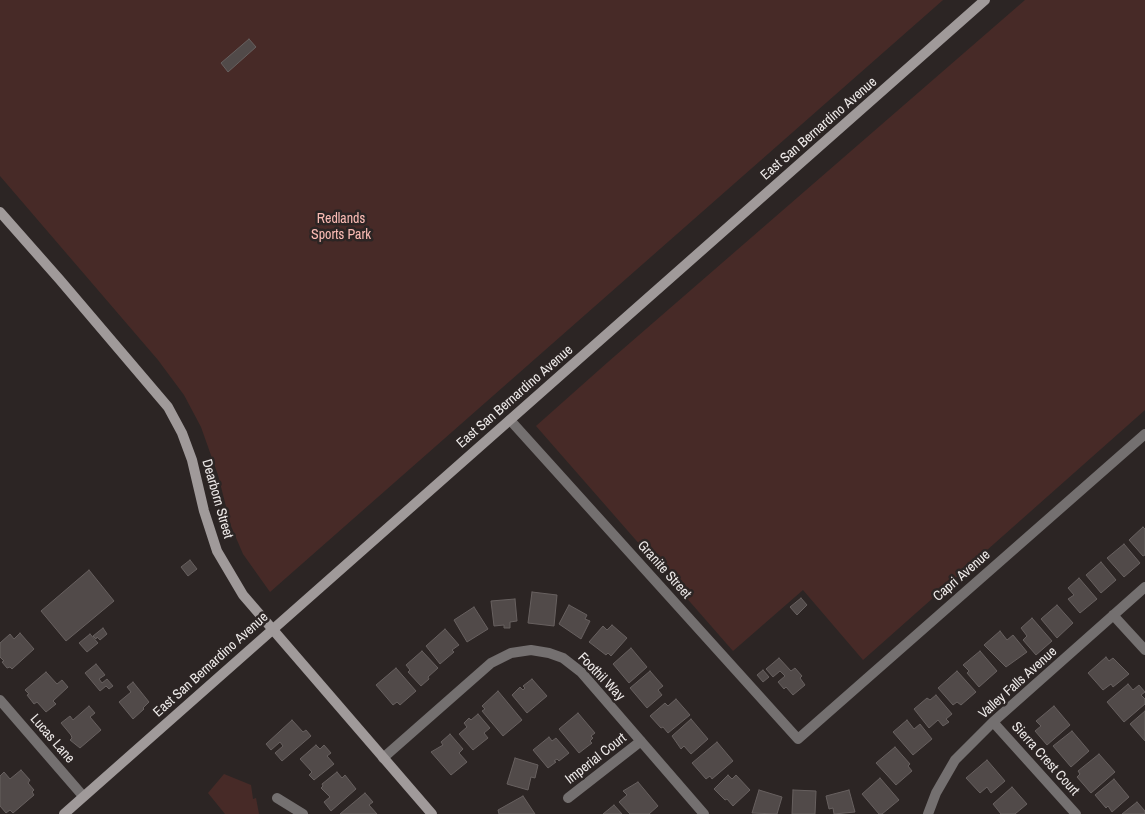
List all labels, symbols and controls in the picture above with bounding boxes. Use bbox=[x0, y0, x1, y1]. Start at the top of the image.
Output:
street label: East San Bernardino Avenue bbox=[757, 74, 881, 184]
park label: Redlands Sports Park bbox=[311, 211, 371, 243]
street label: East San Bernardino Avenue bbox=[453, 342, 577, 452]
street label: Dearborn Street bbox=[198, 457, 236, 541]
street label: Granite Street bbox=[634, 538, 694, 602]
street label: Capri Avenue bbox=[930, 547, 994, 605]
street label: East San Bernardino Avenue bbox=[150, 609, 272, 721]
street label: Valley Falls Avenue bbox=[976, 644, 1060, 722]
street label: Foothil Way bbox=[574, 649, 628, 705]
street label: Lucas Lane bbox=[26, 711, 78, 767]
street label: Sierra Crest Court bbox=[1008, 719, 1082, 799]
street label: Imperial Court bbox=[562, 730, 630, 788]

